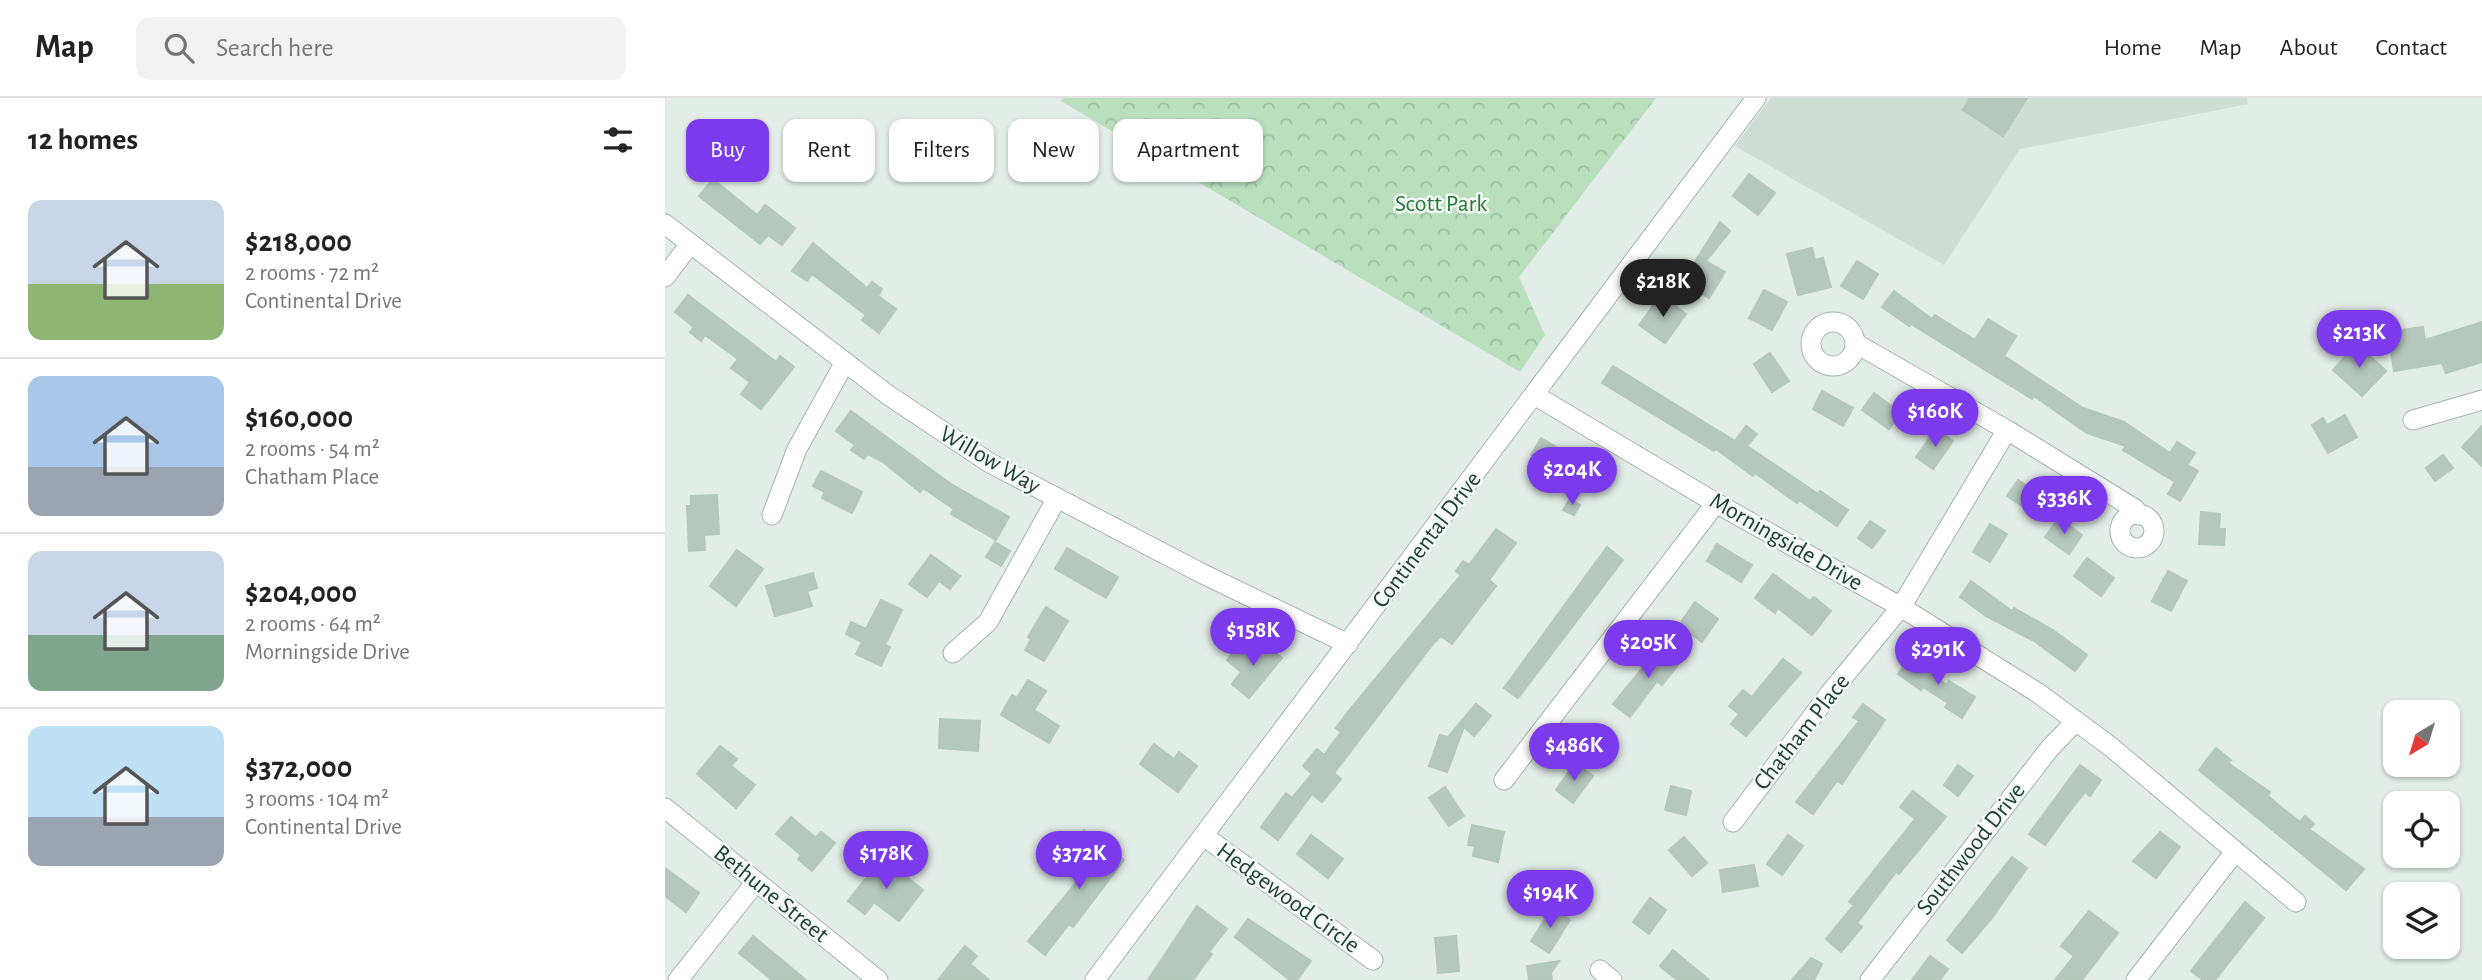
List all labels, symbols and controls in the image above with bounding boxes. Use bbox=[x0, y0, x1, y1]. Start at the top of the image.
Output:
search box bbox=[136, 17, 626, 80]
icon: search bbox=[160, 29, 198, 67]
text: Map bbox=[35, 31, 94, 64]
text: Search here bbox=[216, 35, 334, 61]
text: Home bbox=[2104, 36, 2162, 60]
text: Map bbox=[2200, 36, 2242, 60]
text: About bbox=[2280, 36, 2337, 60]
text: Contact bbox=[2375, 36, 2447, 60]
chip: Buy bbox=[686, 119, 769, 182]
chip: Rent bbox=[783, 119, 875, 182]
chip: Filters bbox=[889, 119, 994, 182]
chip: New bbox=[1008, 119, 1099, 182]
chip: Apartment bbox=[1113, 119, 1263, 182]
icon: filters bbox=[599, 121, 637, 159]
text: 12 homes bbox=[28, 125, 138, 155]
park label: Scott Park bbox=[1395, 192, 1487, 216]
text: $218,000 bbox=[245, 227, 352, 257]
icon: home bbox=[84, 228, 168, 312]
pin: $218K bbox=[1614, 260, 1712, 319]
text: 2 rooms · 72 m² bbox=[245, 262, 379, 285]
text: $218K bbox=[1636, 270, 1690, 293]
text: Continental Drive bbox=[245, 290, 402, 313]
pin: $213K bbox=[2310, 310, 2408, 370]
text: $213K bbox=[2333, 321, 2385, 344]
pin: $160K bbox=[1886, 390, 1984, 449]
text: $160K bbox=[1907, 400, 1963, 423]
text: $160,000 bbox=[245, 403, 353, 433]
icon: home bbox=[84, 404, 168, 488]
street label: Willow Way bbox=[936, 422, 1044, 498]
text: 2 rooms · 54 m² bbox=[245, 438, 380, 461]
pin: $204K bbox=[1523, 448, 1621, 507]
text: $204K bbox=[1543, 458, 1601, 481]
text: Chatham Place bbox=[245, 466, 379, 489]
street label: Continental Drive bbox=[1368, 467, 1486, 613]
pin: $336K bbox=[2015, 476, 2113, 536]
text: $336K bbox=[2037, 487, 2091, 510]
street label: Morningside Drive bbox=[1705, 489, 1867, 595]
text: $204,000 bbox=[245, 578, 357, 608]
icon: home bbox=[84, 579, 168, 663]
pin: $158K bbox=[1204, 608, 1302, 668]
text: 2 rooms · 64 m² bbox=[245, 613, 381, 636]
text: $158K bbox=[1226, 619, 1280, 642]
pin: $205K bbox=[1599, 620, 1697, 680]
pin: $291K bbox=[1889, 628, 1987, 687]
text: $205K bbox=[1620, 631, 1676, 654]
text: $291K bbox=[1911, 638, 1965, 661]
text: Morningside Drive bbox=[245, 641, 410, 664]
street label: Chatham Place bbox=[1749, 669, 1855, 795]
north arrow bbox=[2383, 700, 2461, 777]
map controls bbox=[2383, 700, 2460, 959]
pin: $486K bbox=[1525, 724, 1623, 783]
text: $486K bbox=[1545, 734, 1603, 757]
text: $372,000 bbox=[245, 753, 352, 783]
icon: home bbox=[84, 754, 168, 838]
street label: Southwood Drive bbox=[1912, 778, 2030, 920]
text: 3 rooms · 104 m² bbox=[245, 788, 389, 811]
button: locate bbox=[2383, 791, 2460, 868]
text: Continental Drive bbox=[245, 816, 402, 839]
pin: $178K bbox=[837, 832, 935, 891]
pin: $372K bbox=[1030, 832, 1128, 891]
street label: Hedgewood Circle bbox=[1212, 838, 1364, 958]
street label: Bethune Street bbox=[709, 841, 833, 948]
text: $178K bbox=[859, 842, 913, 865]
text: $372K bbox=[1052, 842, 1106, 865]
pin: $194K bbox=[1501, 870, 1599, 930]
text: $194K bbox=[1523, 881, 1577, 904]
button: layers bbox=[2383, 882, 2460, 959]

